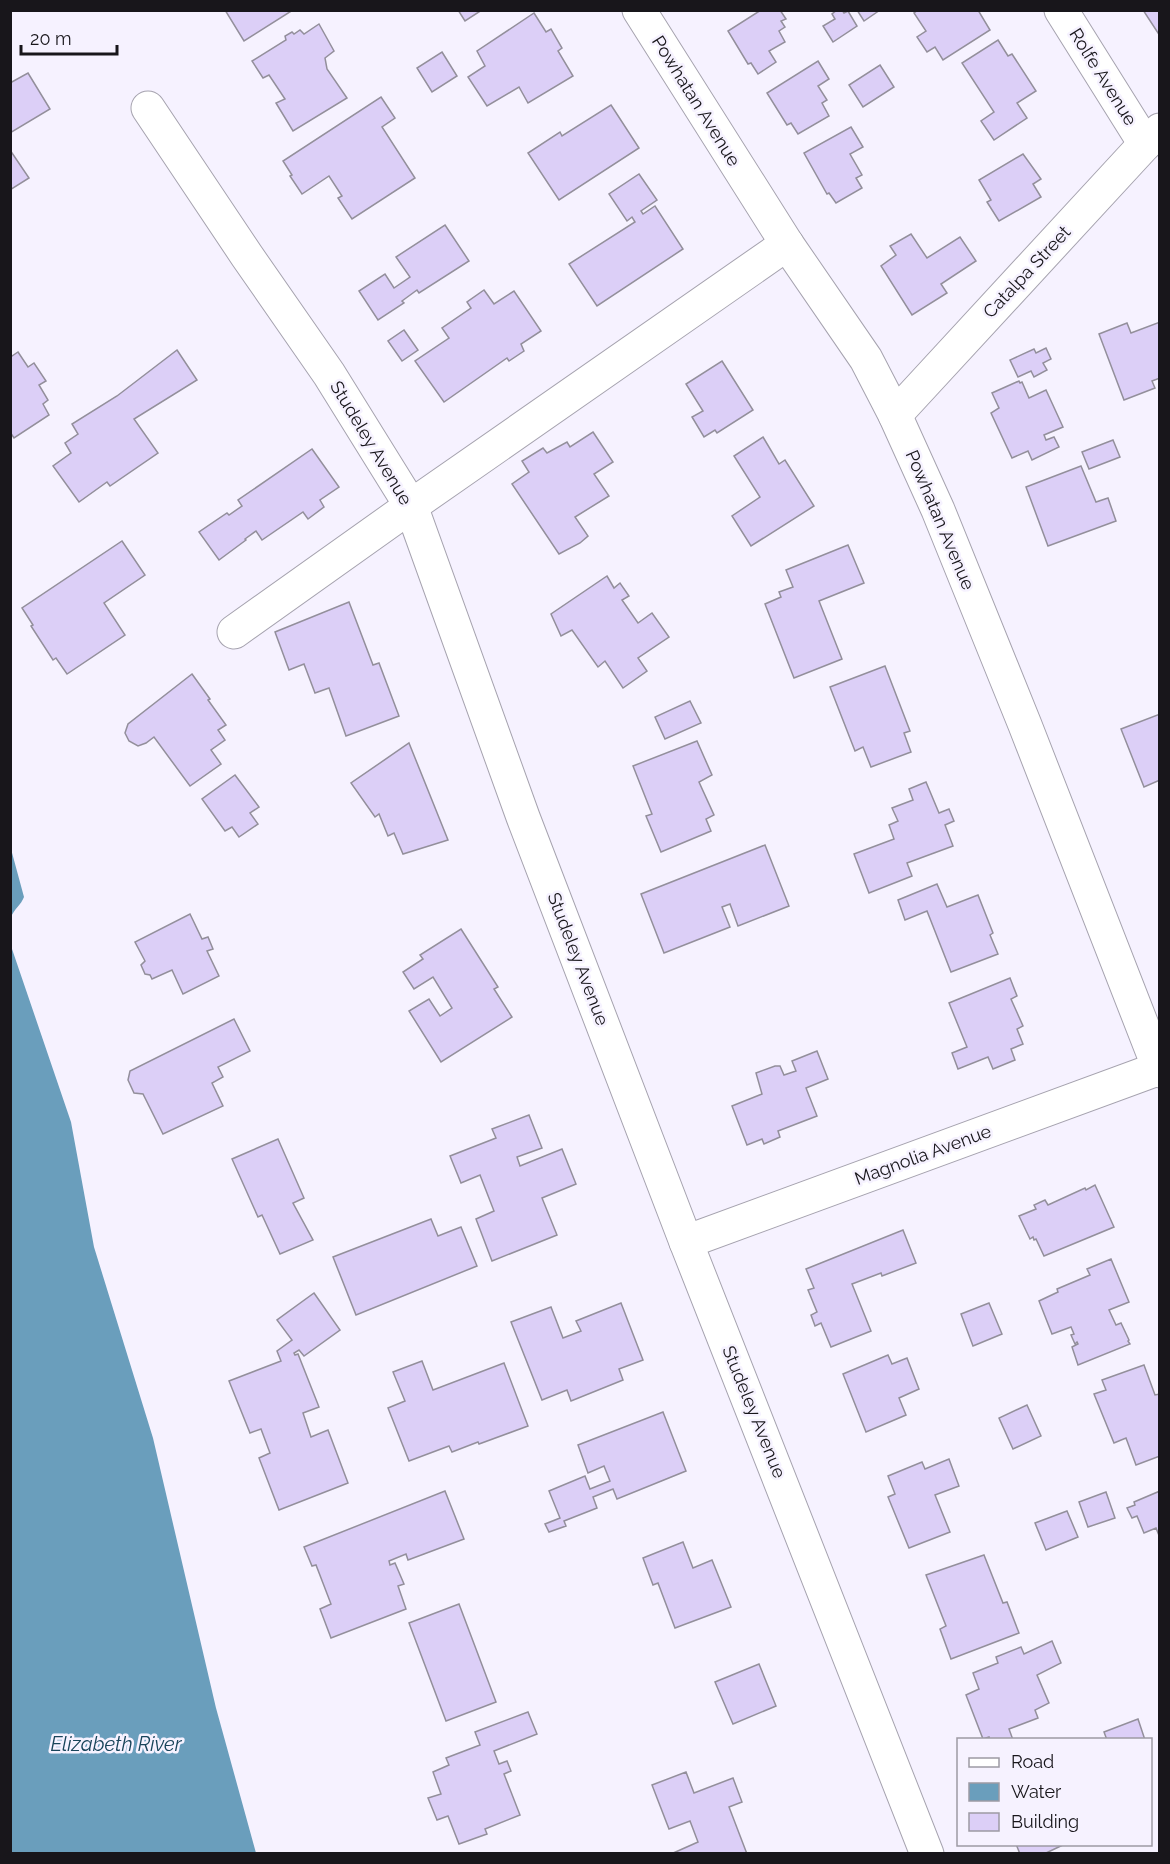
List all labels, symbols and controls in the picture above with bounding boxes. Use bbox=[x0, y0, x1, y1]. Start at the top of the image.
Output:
scale bar bbox=[21, 18, 117, 56]
street label: Rolfe Avenue bbox=[1065, 24, 1142, 130]
text: 20 m bbox=[30, 28, 72, 49]
street label: Powhatan Avenue bbox=[648, 32, 745, 170]
street label: Catalpa Street bbox=[979, 221, 1075, 322]
street label: Studeley Avenue bbox=[326, 377, 417, 509]
street label: Powhatan Avenue bbox=[902, 447, 980, 593]
street label: Studeley Avenue bbox=[543, 889, 614, 1029]
street label: Magnolia Avenue bbox=[852, 1120, 994, 1189]
street label: Studeley Avenue bbox=[718, 1343, 791, 1481]
water label: Elizabeth River bbox=[50, 1732, 183, 1756]
legend bbox=[957, 1738, 1152, 1846]
text: Road bbox=[1011, 1751, 1054, 1772]
text: Water bbox=[1011, 1781, 1062, 1802]
text: Building bbox=[1011, 1811, 1079, 1832]

